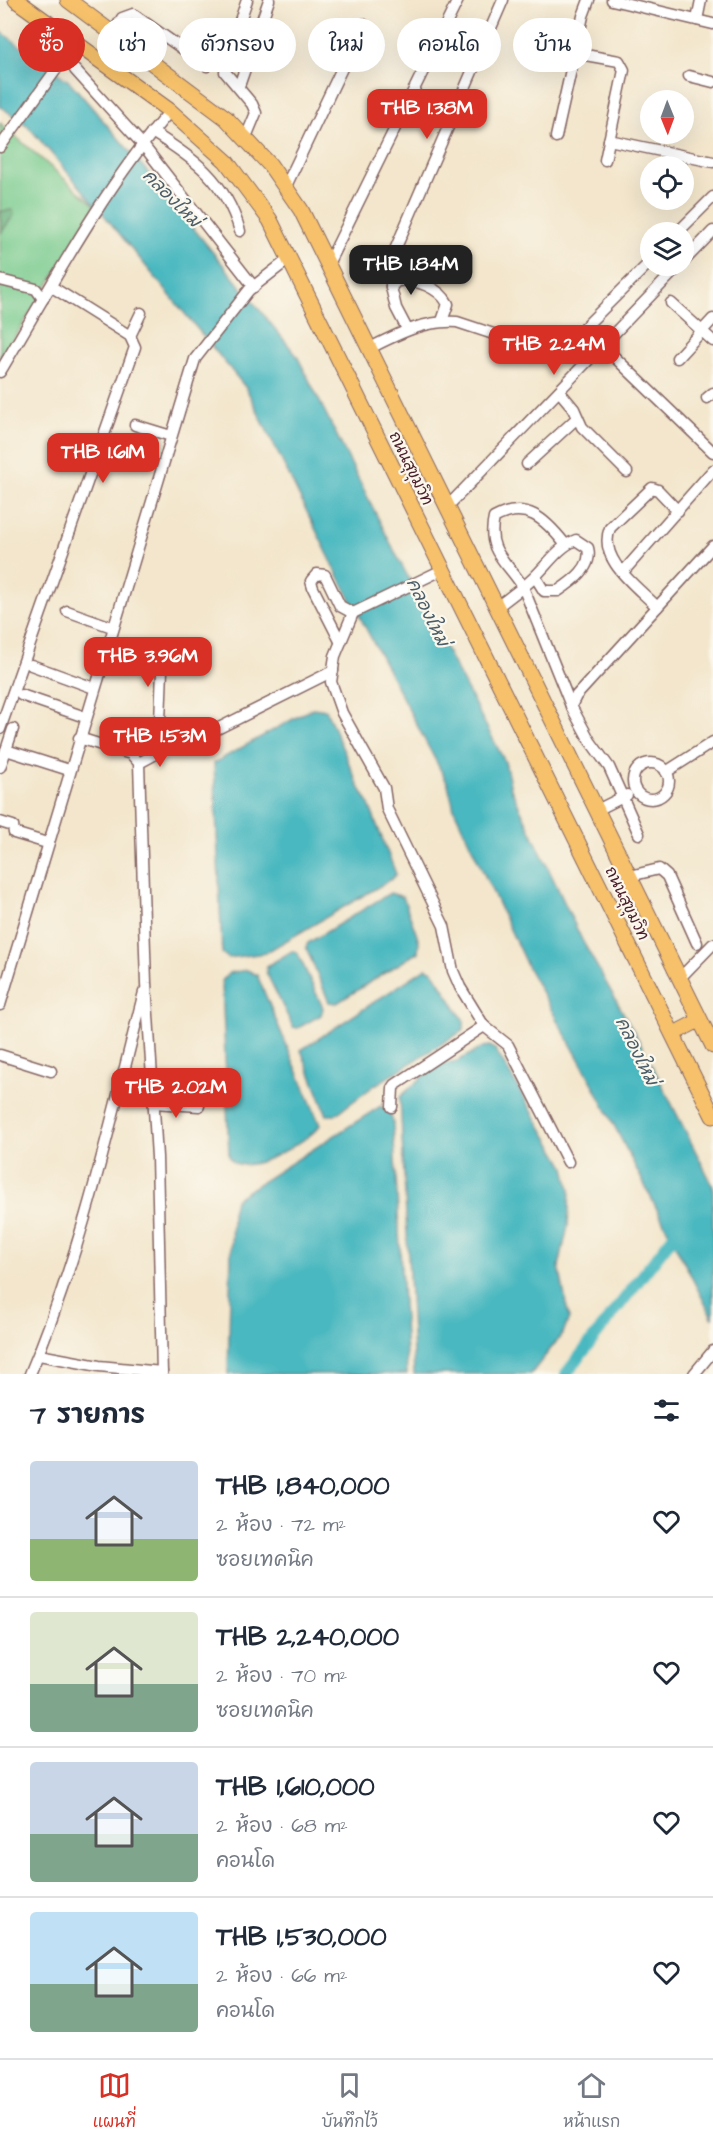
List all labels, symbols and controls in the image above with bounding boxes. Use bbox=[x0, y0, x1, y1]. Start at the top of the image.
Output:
chip: ซื้อ bbox=[18, 18, 85, 72]
chip: เช่า bbox=[97, 18, 167, 72]
chip: ตัวกรอง bbox=[179, 18, 296, 72]
chip: ใหม่ bbox=[308, 18, 385, 72]
chip: คอนโด bbox=[397, 18, 501, 72]
chip: บ้าน bbox=[513, 18, 592, 72]
pin: THB 1.38M bbox=[358, 89, 496, 140]
north arrow bbox=[640, 90, 694, 144]
map controls bbox=[640, 90, 694, 276]
text: THB 1.38M bbox=[381, 94, 473, 122]
button: locate bbox=[640, 156, 694, 210]
water label: คลองใหม่ bbox=[137, 164, 209, 235]
button: layers bbox=[640, 222, 694, 276]
pin: THB 1.84M bbox=[342, 245, 480, 296]
text: THB 1.84M bbox=[363, 250, 459, 278]
pin: THB 2.24M bbox=[485, 325, 623, 376]
text: THB 2.24M bbox=[503, 330, 605, 358]
street label: ถนนสุขุมวิท bbox=[383, 428, 439, 510]
pin: THB 1.61M bbox=[34, 433, 172, 484]
text: THB 1.61M bbox=[61, 438, 145, 466]
water label: คลองใหม่ bbox=[400, 574, 456, 653]
pin: THB 3.96M bbox=[79, 637, 217, 688]
text: THB 3.96M bbox=[98, 642, 198, 670]
pin: THB 1.53M bbox=[91, 717, 229, 768]
text: THB 1.53M bbox=[113, 722, 207, 750]
street label: ถนนสุขุมวิท bbox=[599, 863, 655, 945]
water label: คลองใหม่ bbox=[609, 1013, 665, 1092]
pin: THB 2.02M bbox=[107, 1068, 245, 1119]
text: THB 2.02M bbox=[125, 1073, 227, 1101]
icon: filters bbox=[650, 1394, 683, 1427]
text: 7 รายการ bbox=[30, 1397, 145, 1433]
text: THB 1,840,000 bbox=[216, 1468, 390, 1504]
icon: home bbox=[78, 1485, 150, 1557]
icon: heart bbox=[650, 1505, 683, 1538]
text: 2 ห้อง · 72 m² bbox=[216, 1511, 346, 1539]
text: ซอยเทคนิค bbox=[216, 1546, 314, 1574]
text: THB 2,240,000 bbox=[216, 1619, 399, 1655]
icon: home bbox=[78, 1636, 150, 1708]
icon: heart bbox=[650, 1656, 683, 1689]
text: 2 ห้อง · 70 m² bbox=[216, 1662, 347, 1690]
text: ซอยเทคนิค bbox=[216, 1697, 314, 1725]
text: THB 1,610,000 bbox=[216, 1769, 375, 1805]
icon: home bbox=[78, 1786, 150, 1858]
icon: heart bbox=[650, 1806, 683, 1839]
text: 2 ห้อง · 68 m² bbox=[216, 1812, 348, 1840]
text: คอนโด bbox=[216, 1847, 275, 1875]
text: THB 1,530,000 bbox=[216, 1919, 387, 1955]
icon: home bbox=[78, 1936, 150, 2008]
icon: heart bbox=[650, 1956, 683, 1989]
text: 2 ห้อง · 66 m² bbox=[216, 1962, 347, 1990]
text: คอนโด bbox=[216, 1997, 275, 2025]
tab: แผนที่ bbox=[93, 2069, 136, 2133]
tab: บันทึกไว้ bbox=[321, 2069, 378, 2133]
tab: หน้าแรก bbox=[563, 2069, 620, 2133]

